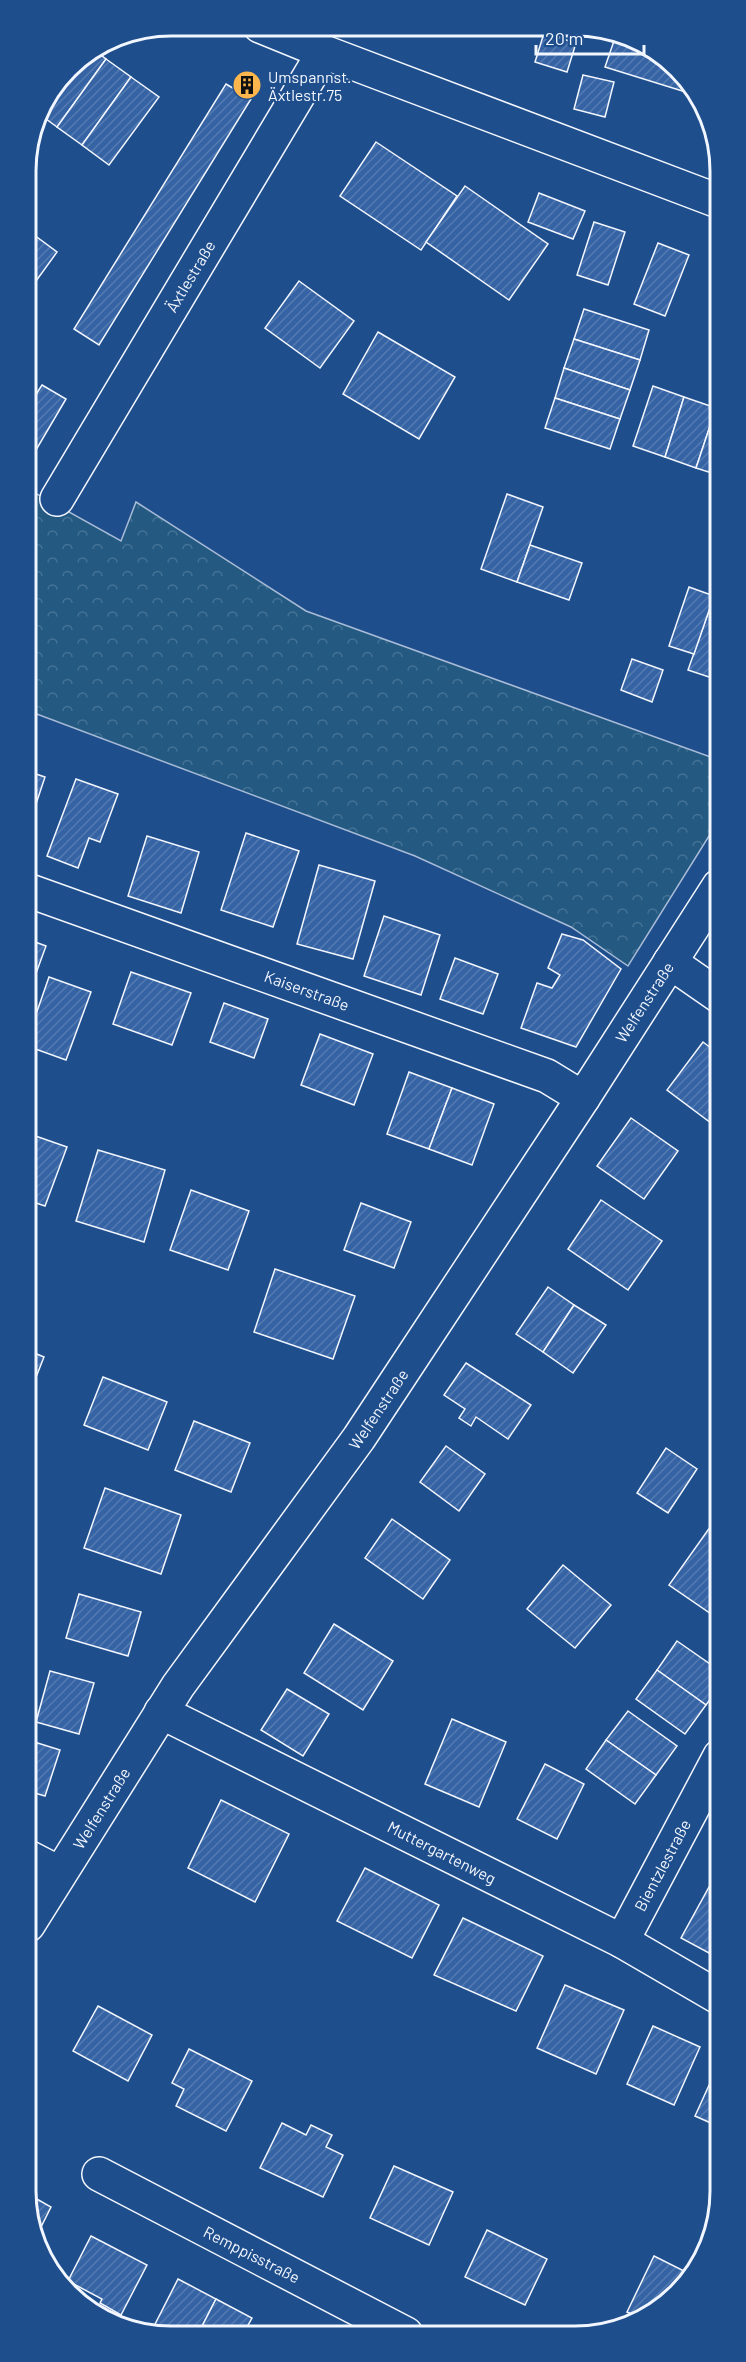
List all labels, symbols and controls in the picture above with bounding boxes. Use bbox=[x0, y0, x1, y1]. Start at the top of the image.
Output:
scale bar bbox=[536, 18, 644, 56]
text: 20 m bbox=[545, 27, 583, 49]
place label: Umspannst. Äxtlestr.75 bbox=[268, 67, 352, 104]
building icon: Umspannst. Äxtlestr.75 bbox=[231, 69, 263, 101]
street label: Äxtlestraße bbox=[161, 237, 219, 315]
street label: Welfenstraße bbox=[611, 958, 677, 1046]
street label: Kaiserstraße bbox=[262, 966, 352, 1014]
street label: Welfenstraße bbox=[344, 1365, 412, 1453]
street label: Welfenstraße bbox=[68, 1764, 134, 1852]
street label: Muttergartenweg bbox=[385, 1816, 499, 1888]
street label: Bientzlestraße bbox=[630, 1816, 694, 1914]
street label: Remppisstraße bbox=[201, 2222, 303, 2286]

